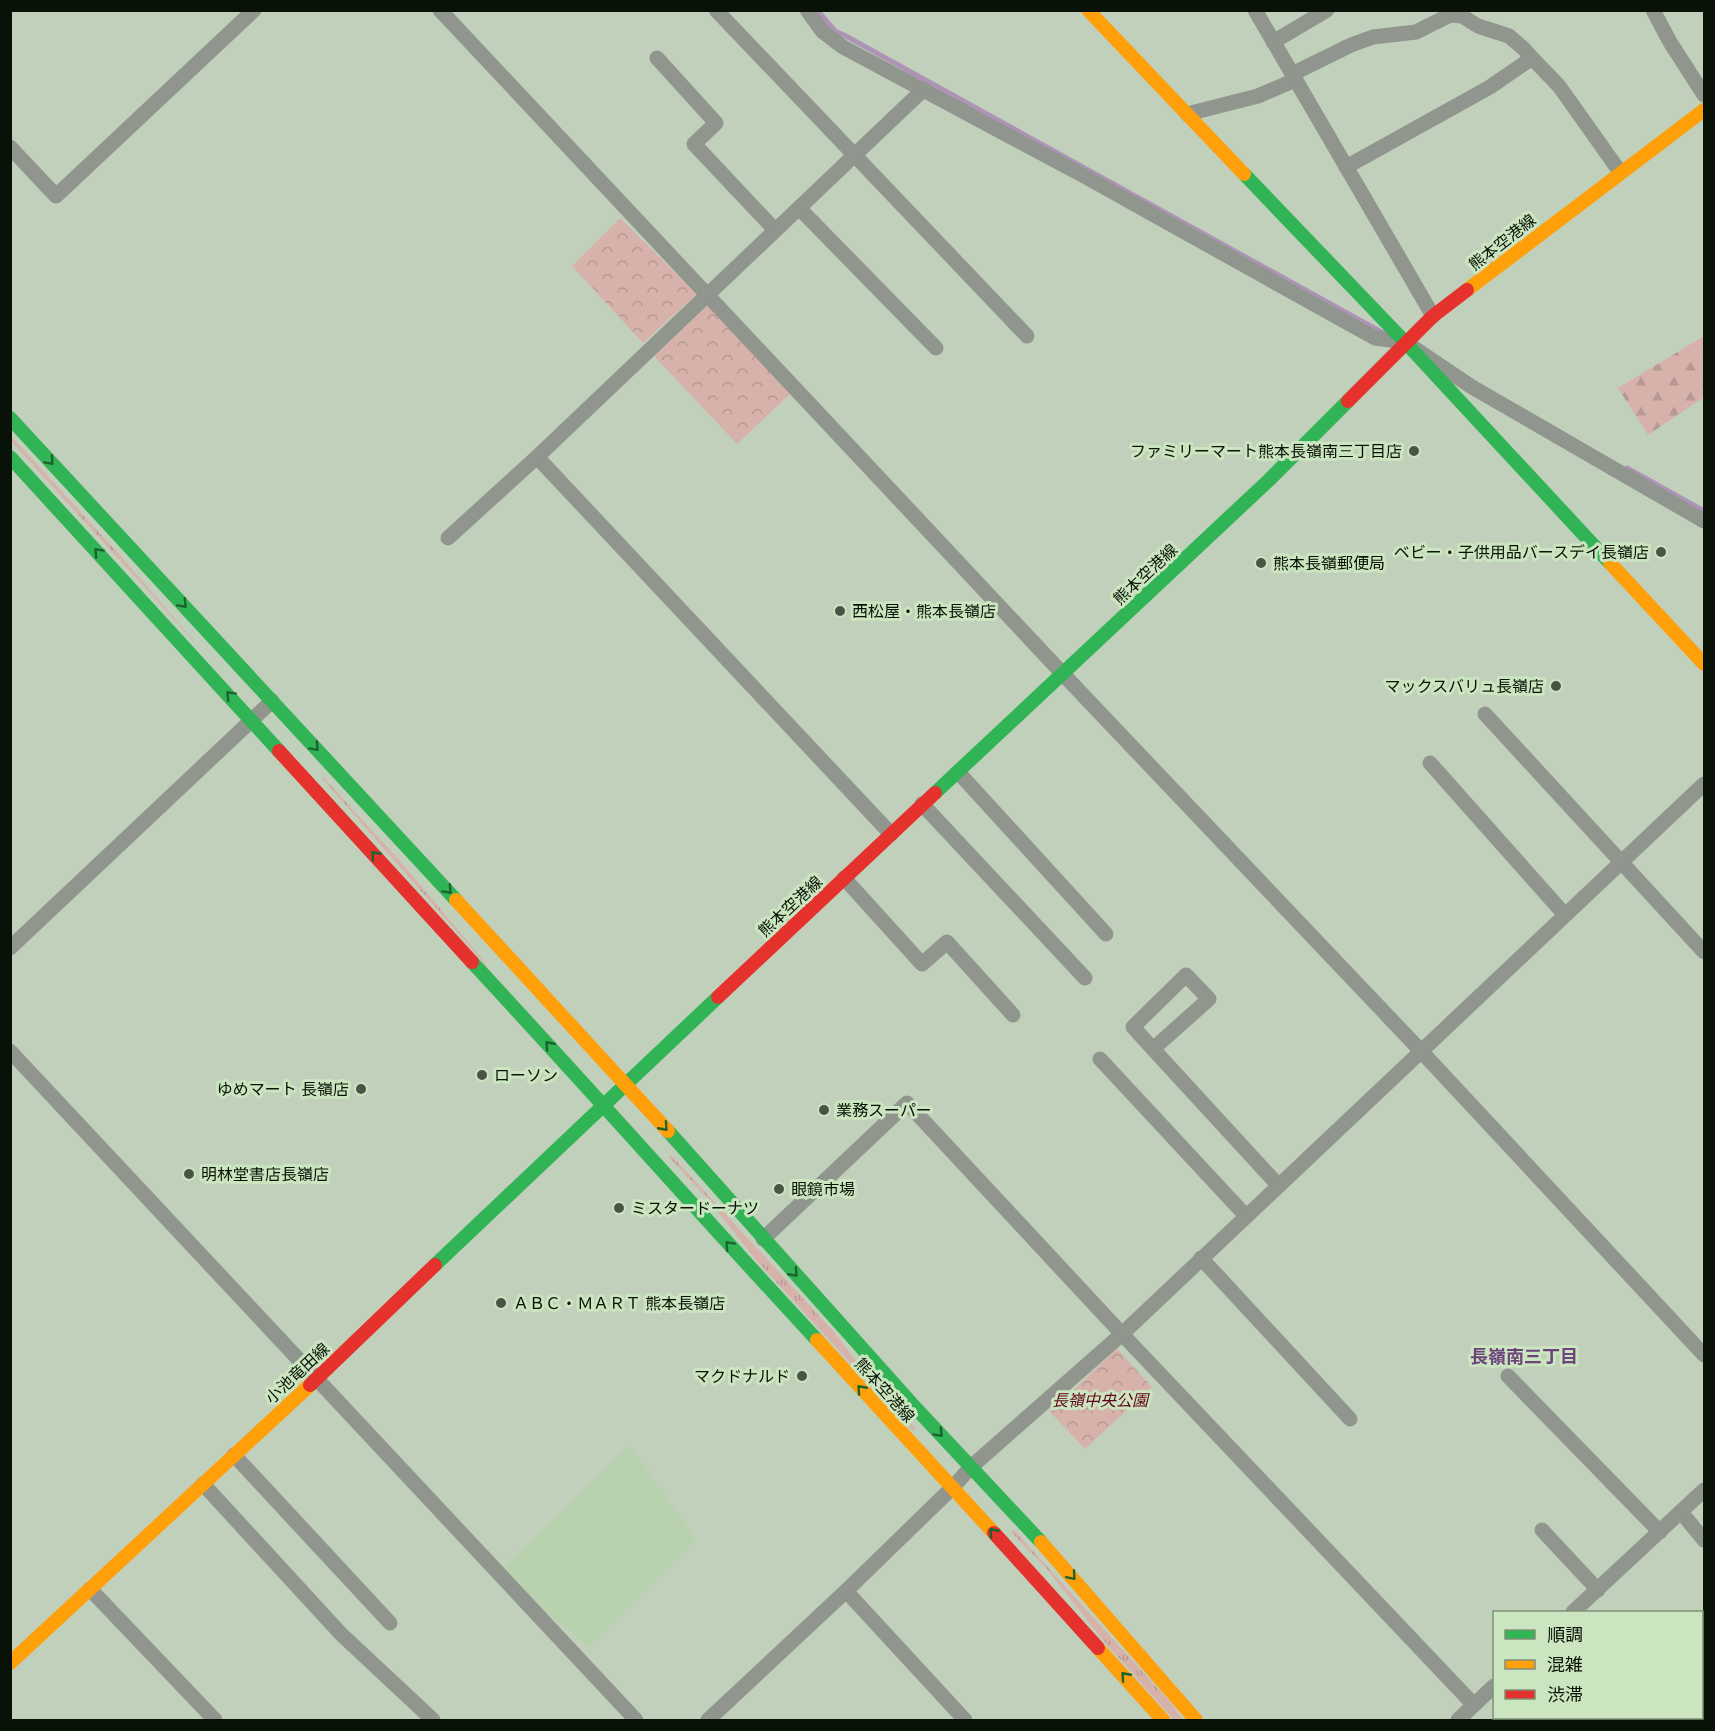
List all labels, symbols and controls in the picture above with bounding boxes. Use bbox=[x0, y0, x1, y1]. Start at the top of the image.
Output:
street label: 熊本空港線 bbox=[1464, 209, 1540, 275]
place label: ファミリーマート熊本長嶺南三丁目店 bbox=[1130, 440, 1402, 462]
marker: ファミリーマート熊本長嶺南三丁目店 bbox=[1407, 444, 1421, 458]
one-way arrow bbox=[43, 454, 54, 465]
street label: 熊本空港線 bbox=[1108, 539, 1182, 609]
place label: ベビー・子供用品バースデイ長嶺店 bbox=[1394, 541, 1649, 563]
marker: ベビー・子供用品バースデイ長嶺店 bbox=[1654, 545, 1668, 559]
one-way arrow bbox=[94, 548, 105, 558]
place label: 熊本長嶺郵便局 bbox=[1273, 552, 1385, 574]
marker: 熊本長嶺郵便局 bbox=[1254, 556, 1268, 570]
one-way arrow bbox=[176, 598, 187, 608]
place label: 西松屋・熊本長嶺店 bbox=[852, 600, 996, 622]
marker: 西松屋・熊本長嶺店 bbox=[833, 604, 847, 618]
place label: マックスバリュ長嶺店 bbox=[1384, 675, 1544, 697]
marker: マックスバリュ長嶺店 bbox=[1549, 679, 1563, 693]
one-way arrow bbox=[226, 692, 237, 703]
one-way arrow bbox=[308, 741, 319, 751]
one-way arrow bbox=[371, 851, 382, 861]
street label: 熊本空港線 bbox=[753, 871, 827, 941]
one-way arrow bbox=[441, 884, 452, 894]
one-way arrow bbox=[545, 1041, 556, 1052]
place label: ローソン bbox=[494, 1064, 558, 1086]
marker: ローソン bbox=[475, 1068, 489, 1082]
place label: ゆめマート 長嶺店 bbox=[217, 1078, 349, 1100]
marker: ゆめマート 長嶺店 bbox=[354, 1082, 368, 1096]
place label: 業務スーパー bbox=[836, 1099, 932, 1121]
marker: 業務スーパー bbox=[817, 1103, 831, 1117]
one-way arrow bbox=[657, 1120, 668, 1131]
place label: 明林堂書店長嶺店 bbox=[201, 1163, 329, 1185]
marker: 明林堂書店長嶺店 bbox=[182, 1167, 196, 1181]
place label: 眼鏡市場 bbox=[791, 1178, 855, 1200]
marker: 眼鏡市場 bbox=[772, 1182, 786, 1196]
place label: ミスタードーナツ bbox=[631, 1197, 759, 1219]
marker: ミスタードーナツ bbox=[612, 1201, 626, 1215]
one-way arrow bbox=[726, 1241, 737, 1252]
one-way arrow bbox=[787, 1266, 798, 1276]
place label: ＡＢＣ・ＭＡＲＴ 熊本長嶺店 bbox=[513, 1292, 725, 1314]
marker: ＡＢＣ・ＭＡＲＴ 熊本長嶺店 bbox=[494, 1296, 508, 1310]
street label: 小池竜田線 bbox=[260, 1338, 334, 1408]
district label: 長嶺南三丁目 bbox=[1470, 1344, 1578, 1368]
street label: 熊本空港線 bbox=[850, 1353, 920, 1427]
place label: マクドナルド bbox=[694, 1365, 790, 1387]
marker: マクドナルド bbox=[795, 1369, 809, 1383]
one-way arrow bbox=[857, 1385, 868, 1396]
park label: 長嶺中央公園 bbox=[1052, 1389, 1150, 1411]
one-way arrow bbox=[932, 1426, 943, 1436]
one-way arrow bbox=[989, 1528, 1000, 1539]
one-way arrow bbox=[1065, 1569, 1076, 1580]
legend bbox=[1493, 1611, 1703, 1719]
text: 順調 bbox=[1547, 1622, 1583, 1646]
text: 混雑 bbox=[1547, 1652, 1583, 1676]
one-way arrow bbox=[1121, 1672, 1132, 1683]
text: 渋滞 bbox=[1547, 1682, 1583, 1706]

